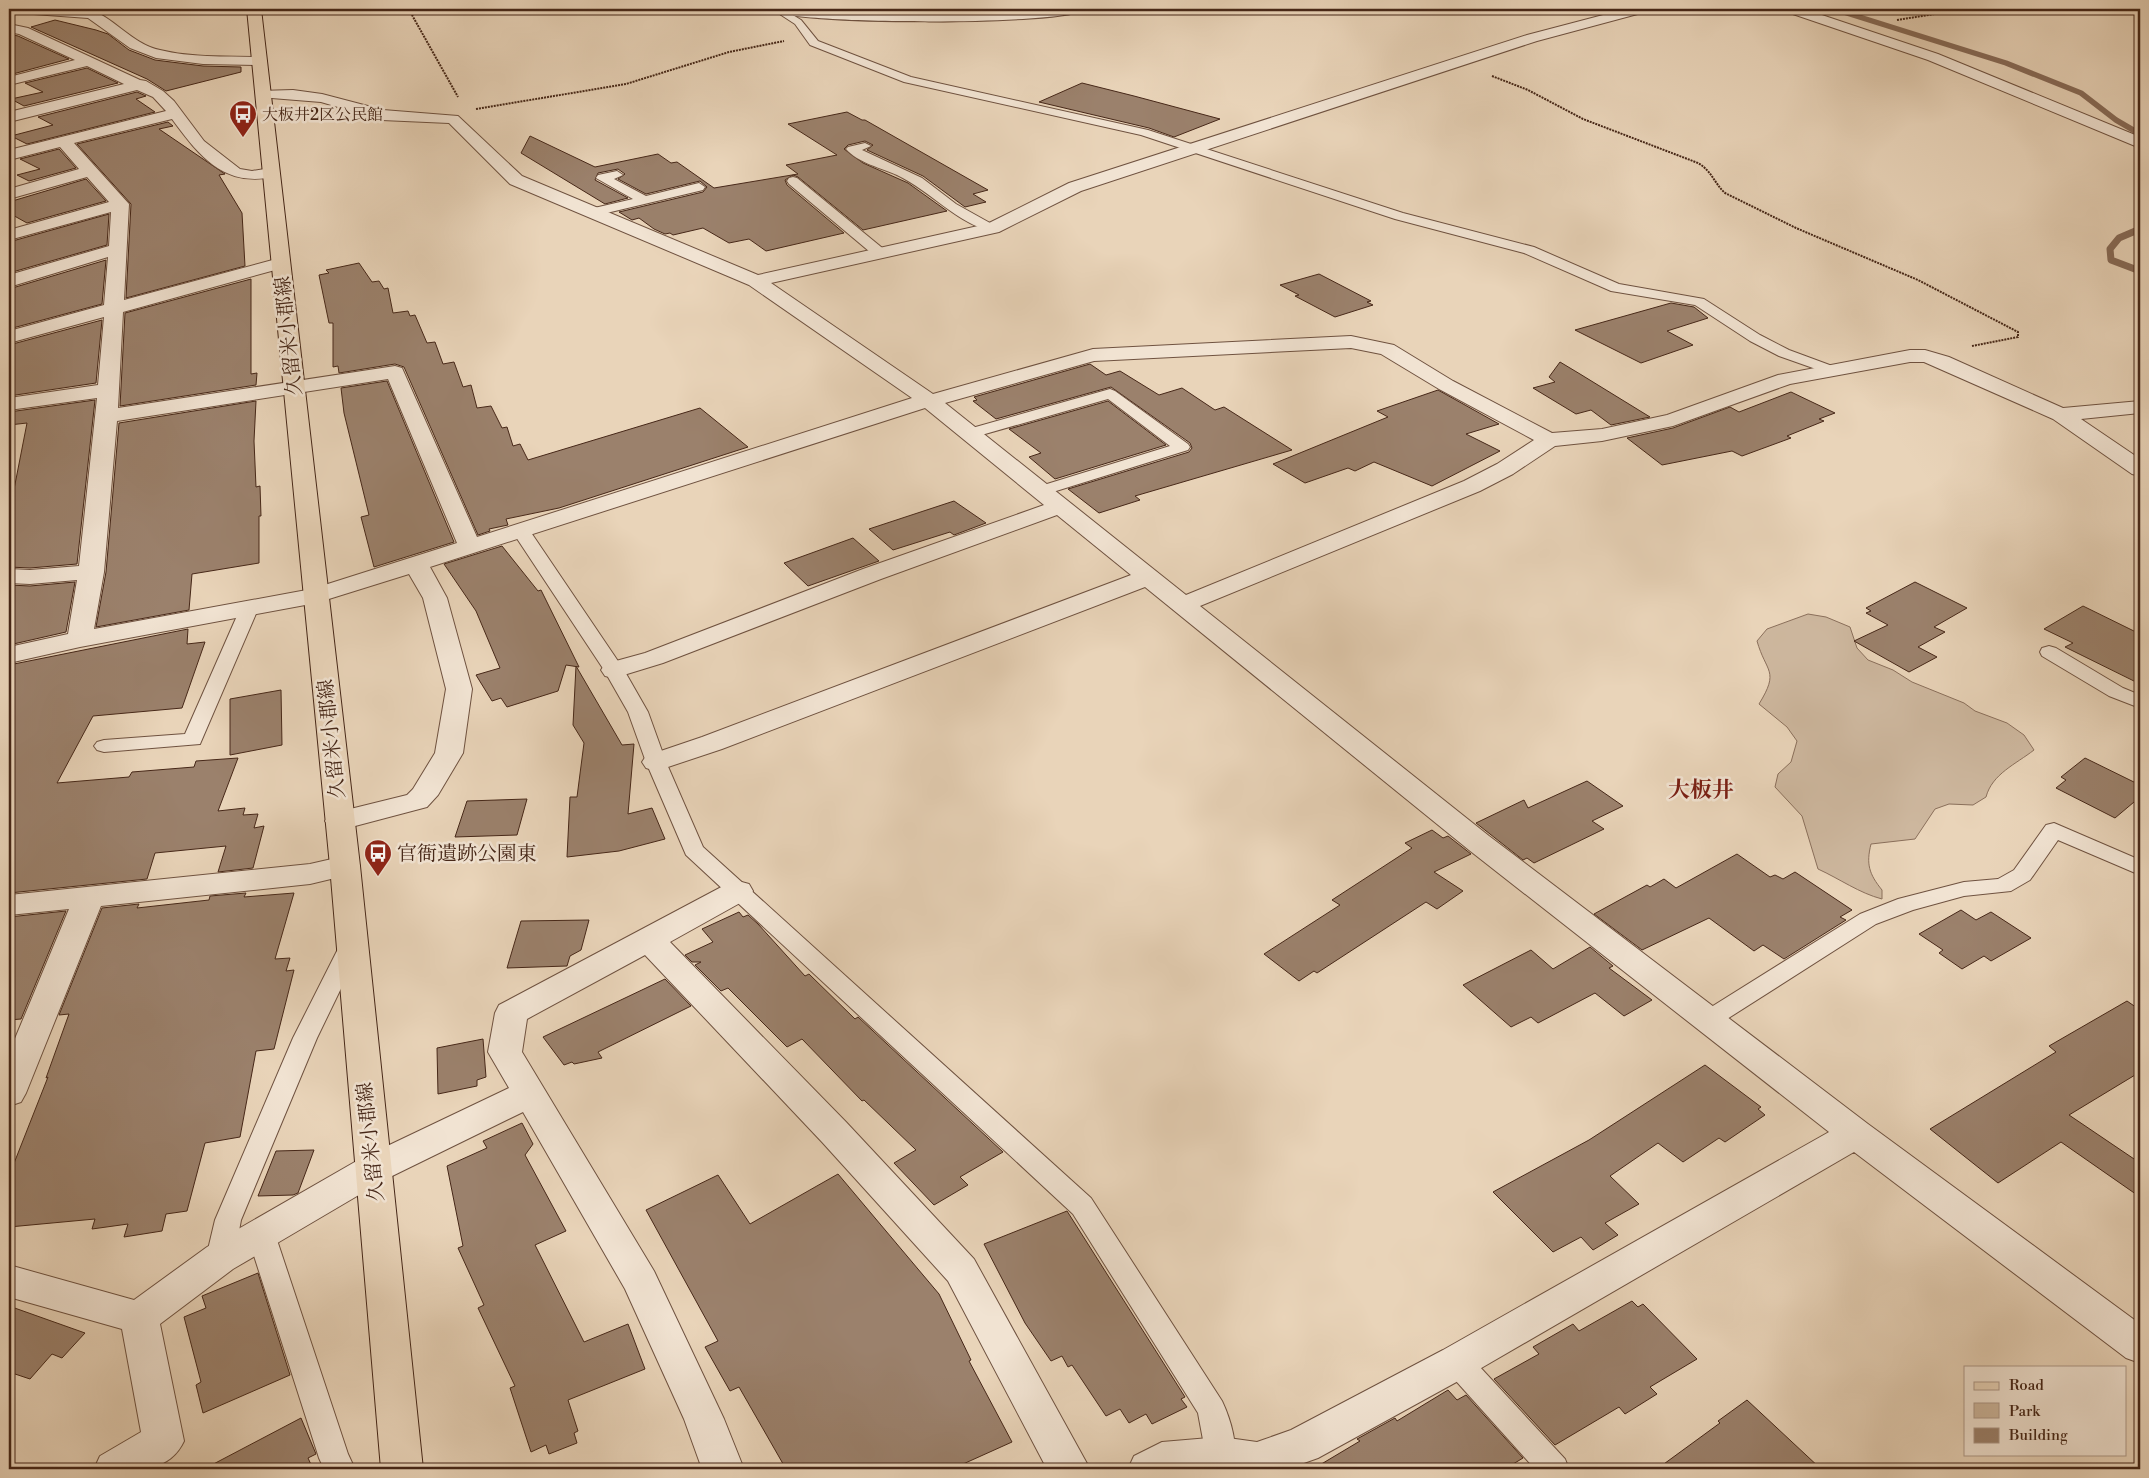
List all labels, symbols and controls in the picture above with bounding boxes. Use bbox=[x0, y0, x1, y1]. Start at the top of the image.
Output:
bus stop icon: 大板井2区公民館 bbox=[228, 99, 258, 138]
place label: 大板井2区公民館 bbox=[262, 105, 383, 125]
street label: 久留米小郡線 bbox=[271, 275, 308, 397]
street label: 久留米小郡線 bbox=[314, 678, 351, 800]
district label: 大板井 bbox=[1668, 777, 1734, 804]
bus stop icon: 官衙遺跡公園東 bbox=[363, 838, 393, 877]
place label: 官衙遺跡公園東 bbox=[397, 842, 537, 867]
street label: 久留米小郡線 bbox=[353, 1081, 390, 1203]
legend bbox=[1964, 1366, 2126, 1456]
text: Road bbox=[2009, 1376, 2044, 1395]
text: Park bbox=[2009, 1402, 2041, 1421]
text: Building bbox=[2008, 1426, 2068, 1445]

